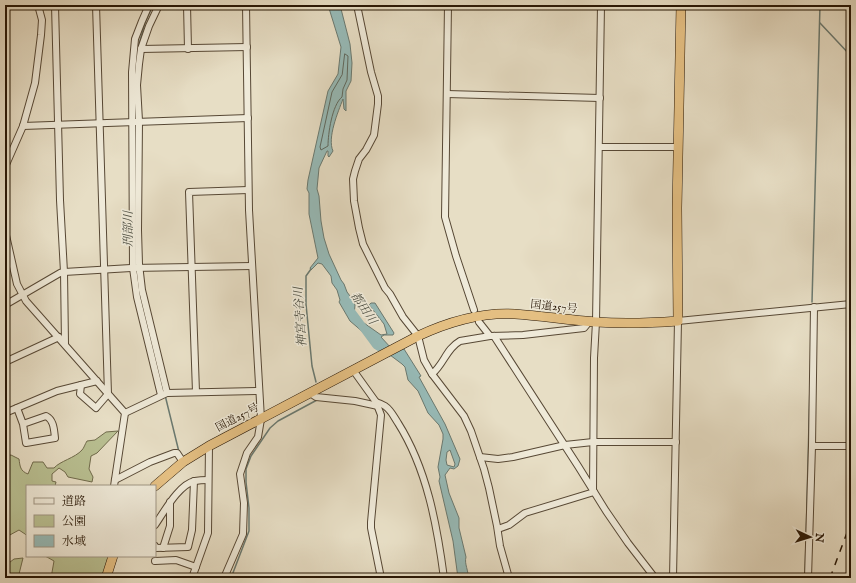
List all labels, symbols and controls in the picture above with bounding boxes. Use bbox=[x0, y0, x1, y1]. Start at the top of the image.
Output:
water label: 刑部川 bbox=[121, 209, 136, 247]
water label: 神宮寺谷川 bbox=[291, 285, 310, 347]
water label: 都田川 bbox=[347, 289, 381, 329]
street label: 国道257号 bbox=[530, 298, 578, 316]
street label: 国道257号 bbox=[213, 401, 262, 435]
legend bbox=[26, 485, 156, 557]
text: 道路 bbox=[62, 494, 86, 509]
text: 公園 bbox=[62, 514, 86, 529]
north arrow bbox=[790, 517, 830, 557]
text: N bbox=[812, 531, 826, 543]
text: 水域 bbox=[62, 534, 86, 549]

